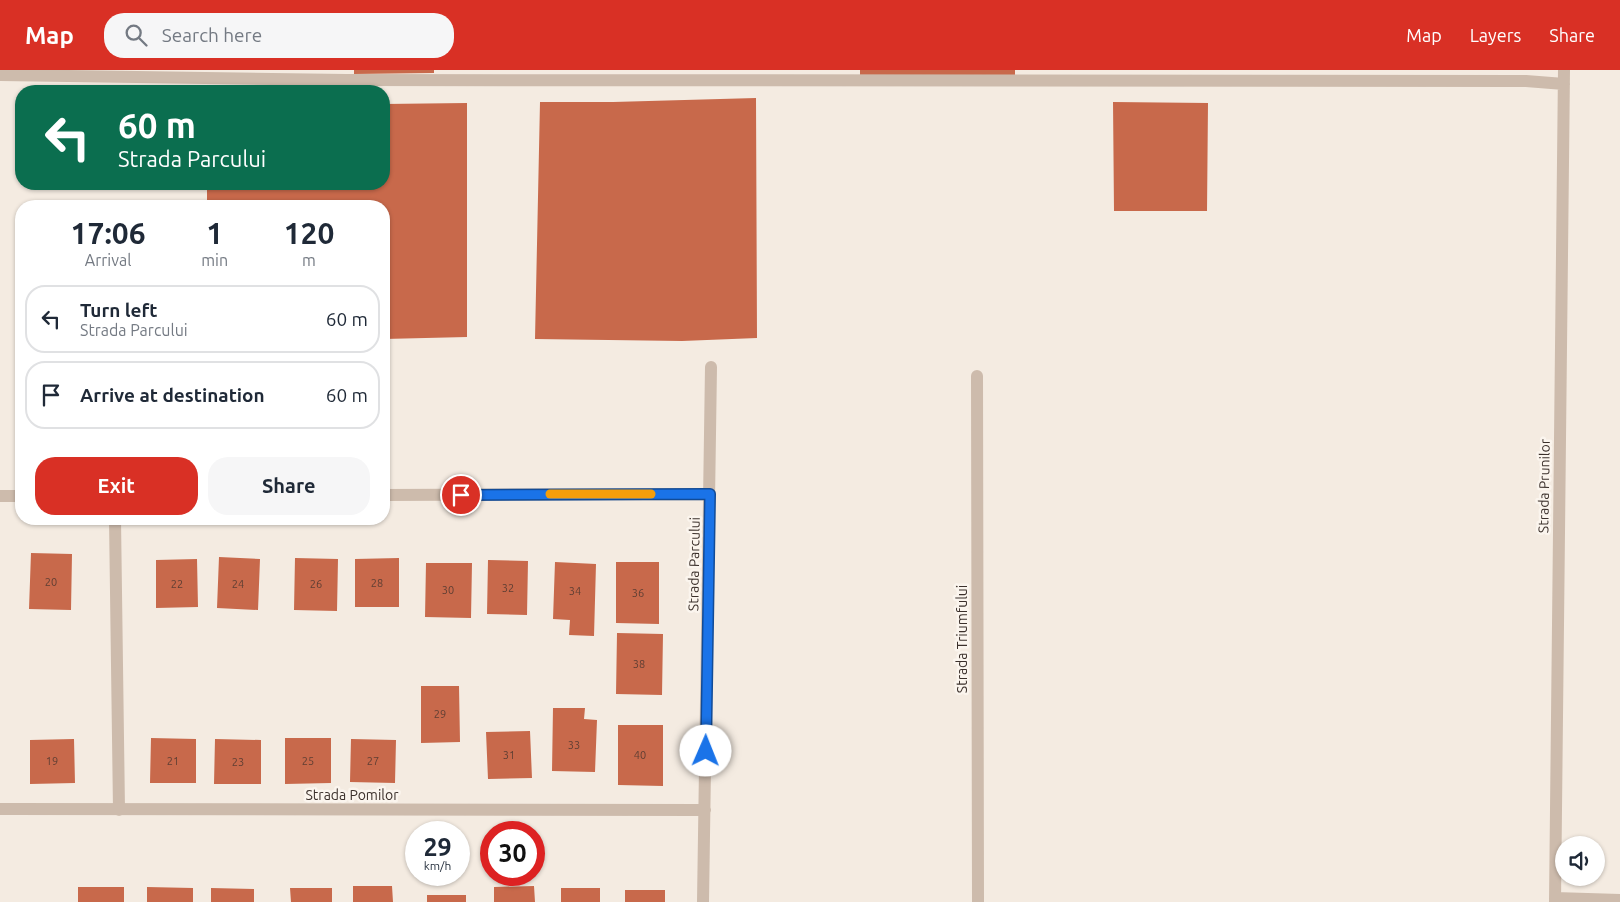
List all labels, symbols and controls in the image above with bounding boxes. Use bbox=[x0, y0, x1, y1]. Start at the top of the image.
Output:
search box bbox=[104, 13, 454, 58]
icon: search bbox=[122, 21, 150, 49]
text: Map bbox=[25, 22, 74, 49]
text: Search here bbox=[162, 24, 262, 46]
text: Map bbox=[1406, 25, 1442, 45]
text: Layers bbox=[1470, 25, 1521, 45]
text: Share bbox=[1549, 25, 1595, 45]
icon: left bbox=[35, 105, 100, 170]
text: 60 m bbox=[118, 105, 196, 145]
text: Strada Parcului bbox=[118, 146, 266, 171]
text: 17:06 bbox=[71, 216, 146, 250]
text: 1 bbox=[206, 216, 223, 250]
text: 120 bbox=[284, 216, 334, 250]
text: Arrival bbox=[85, 251, 131, 269]
text: min bbox=[201, 251, 228, 269]
text: m bbox=[302, 251, 316, 269]
text: Turn left bbox=[80, 299, 158, 321]
icon: left bbox=[37, 305, 65, 333]
text: 60 m bbox=[326, 308, 368, 330]
text: Strada Parcului bbox=[80, 321, 188, 339]
icon: arrive bbox=[37, 381, 65, 409]
text: Arrive at destination bbox=[80, 384, 265, 406]
text: 60 m bbox=[326, 384, 368, 406]
street label: Strada Prunilor bbox=[1535, 438, 1553, 533]
button: Exit bbox=[35, 457, 198, 515]
button: Share bbox=[208, 457, 370, 515]
pin bbox=[440, 474, 482, 516]
icon: arrive bbox=[447, 481, 475, 509]
street label: Strada Parcului bbox=[685, 517, 703, 611]
house number: 20 bbox=[45, 576, 57, 588]
house number: 28 bbox=[371, 577, 383, 589]
house number: 22 bbox=[171, 578, 183, 590]
house number: 24 bbox=[232, 578, 244, 590]
house number: 26 bbox=[310, 578, 322, 590]
house number: 32 bbox=[502, 582, 514, 594]
house number: 30 bbox=[442, 584, 454, 596]
house number: 34 bbox=[569, 585, 581, 597]
street label: Strada Triumfului bbox=[954, 585, 970, 693]
house number: 36 bbox=[632, 587, 644, 599]
house number: 38 bbox=[633, 658, 645, 670]
house number: 29 bbox=[434, 708, 446, 720]
position arrow bbox=[679, 724, 731, 776]
house number: 33 bbox=[568, 739, 580, 751]
house number: 31 bbox=[503, 749, 515, 761]
house number: 40 bbox=[634, 749, 646, 761]
house number: 19 bbox=[46, 755, 58, 767]
house number: 21 bbox=[167, 755, 179, 767]
house number: 25 bbox=[302, 755, 314, 767]
house number: 27 bbox=[367, 755, 379, 767]
house number: 23 bbox=[232, 756, 244, 768]
street label: Strada Pomilor bbox=[306, 787, 399, 803]
speed limit sign: 30 bbox=[480, 821, 545, 886]
text: 29 bbox=[423, 833, 452, 861]
map controls bbox=[1555, 836, 1605, 886]
button: sound bbox=[1555, 836, 1605, 886]
text: km/h bbox=[424, 859, 451, 872]

